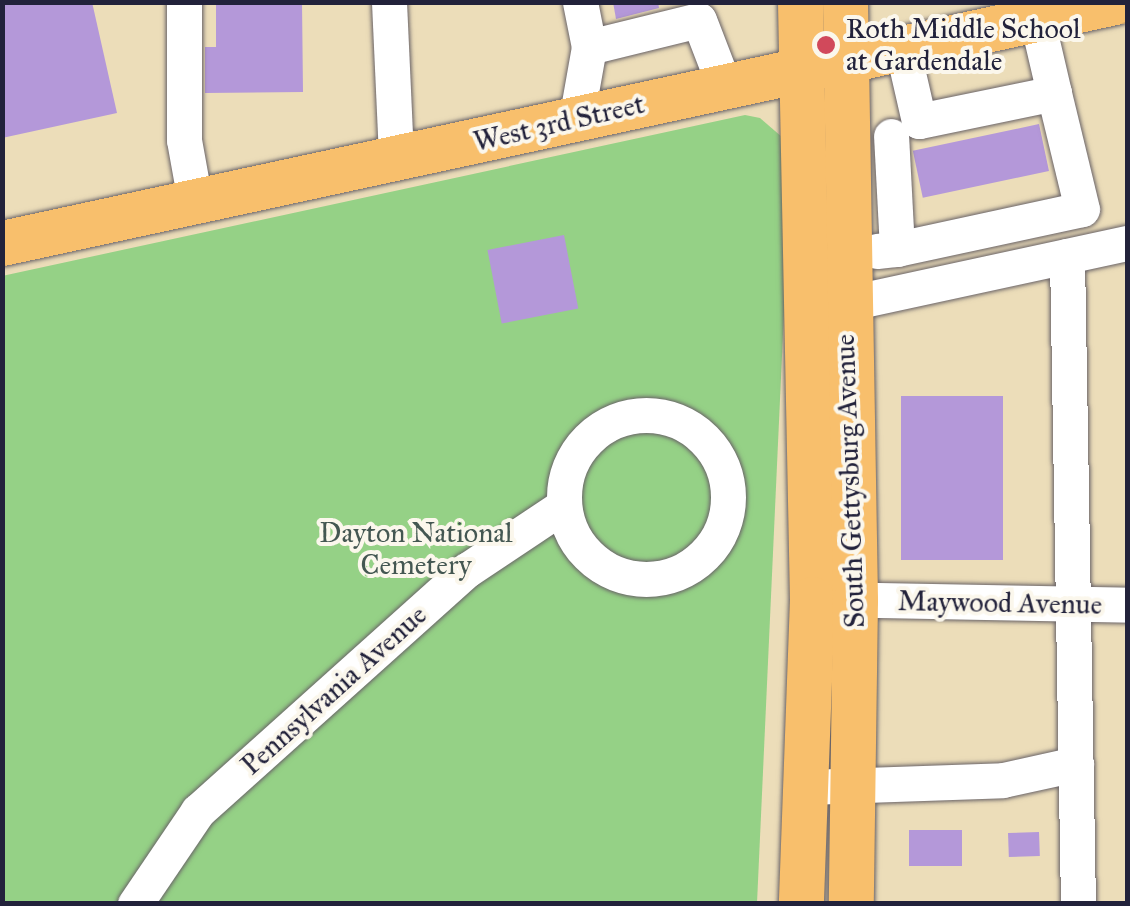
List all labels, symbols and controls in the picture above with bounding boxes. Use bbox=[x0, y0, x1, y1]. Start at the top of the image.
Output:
place label: Roth Middle School at Gardendale bbox=[846, 12, 1080, 78]
marker: Roth Middle School at Gardendale bbox=[815, 34, 837, 56]
street label: West 3rd Street bbox=[470, 87, 648, 159]
street label: South Gettysburg Avenue bbox=[828, 333, 872, 629]
park label: Dayton National Cemetery bbox=[319, 516, 513, 582]
street label: Maywood Avenue bbox=[898, 584, 1102, 622]
street label: Pennsylvania Avenue bbox=[234, 598, 434, 782]

